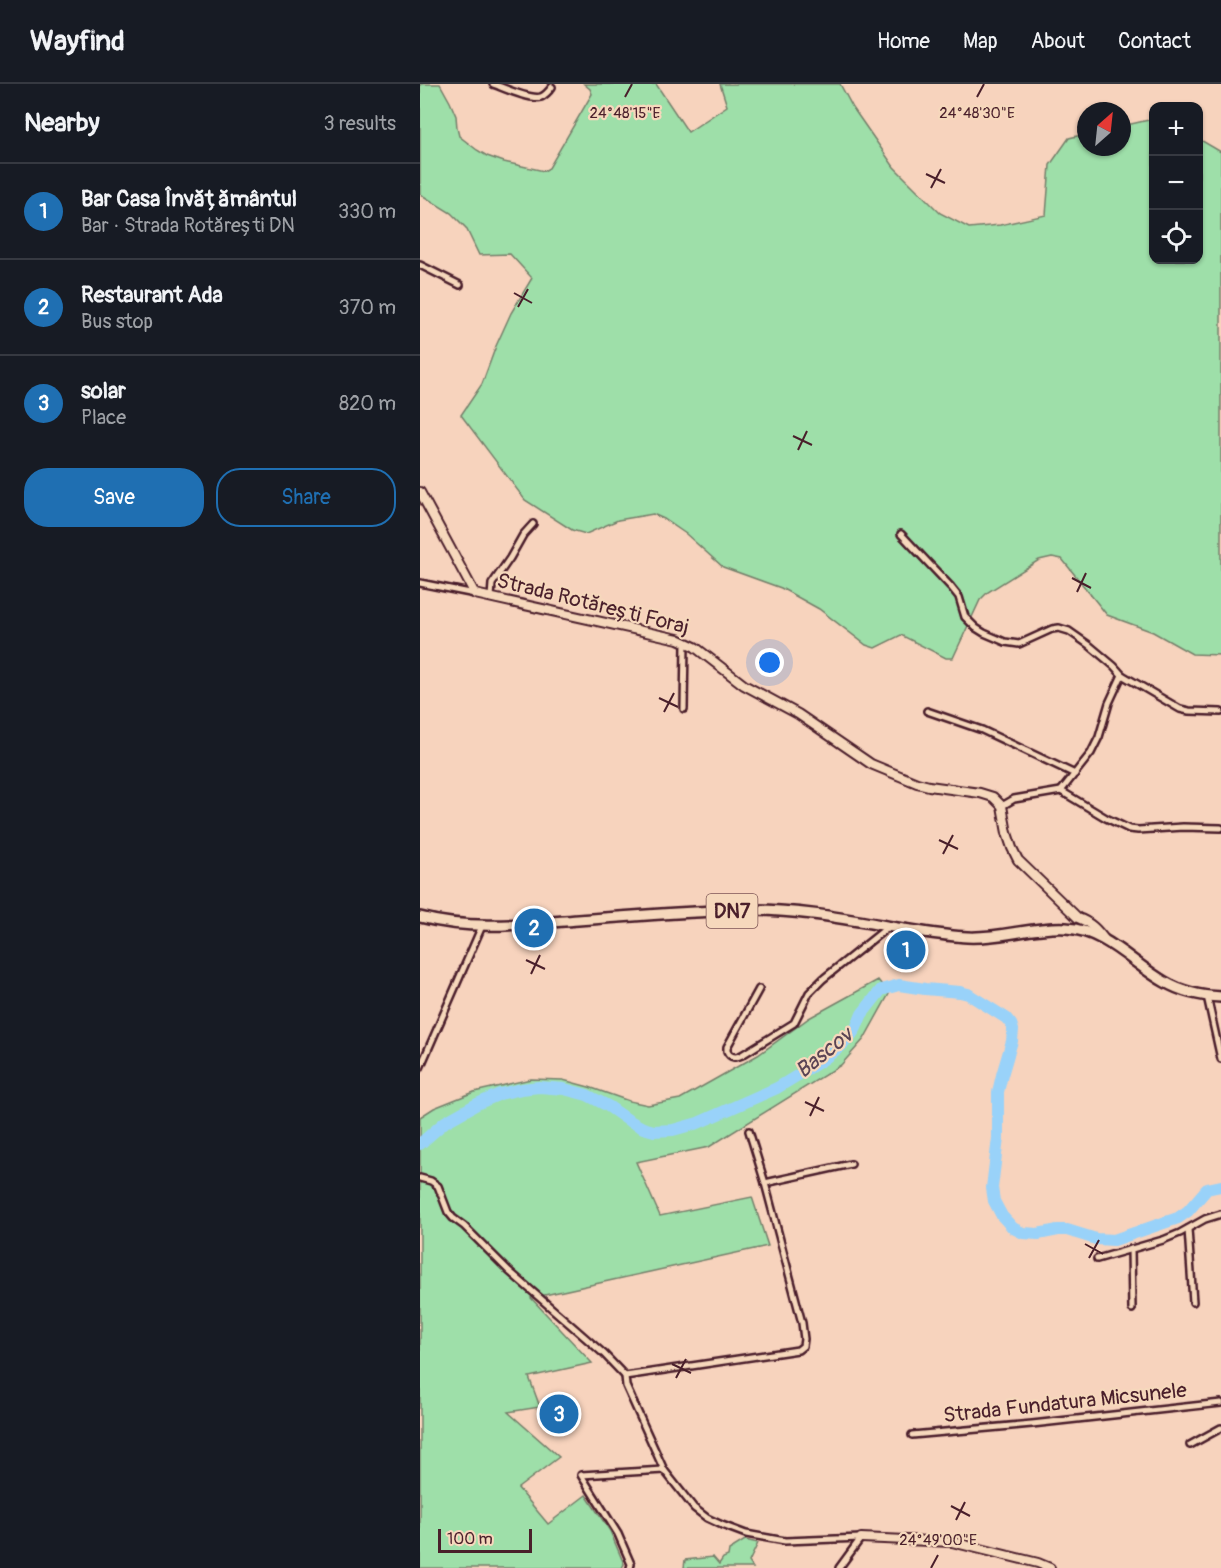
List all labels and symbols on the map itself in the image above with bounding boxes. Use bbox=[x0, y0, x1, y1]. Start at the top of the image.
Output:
north arrow bbox=[1077, 102, 1131, 156]
text: 24°48'15"E bbox=[590, 104, 661, 123]
text: 24°48'30"E bbox=[939, 104, 1015, 123]
street label: Strada Rotărești Foraj bbox=[494, 567, 692, 641]
your location bbox=[755, 648, 784, 677]
road number: DN7 bbox=[706, 894, 758, 928]
pin: 2 bbox=[514, 906, 554, 950]
pin: 1 bbox=[886, 928, 926, 972]
water label: Bascov bbox=[790, 1020, 860, 1084]
street label: Strada Fundatura Micsunele bbox=[942, 1377, 1189, 1429]
pin: 3 bbox=[540, 1392, 578, 1436]
scale bar bbox=[438, 1526, 532, 1554]
text: 24°49'00"E bbox=[899, 1531, 977, 1550]

